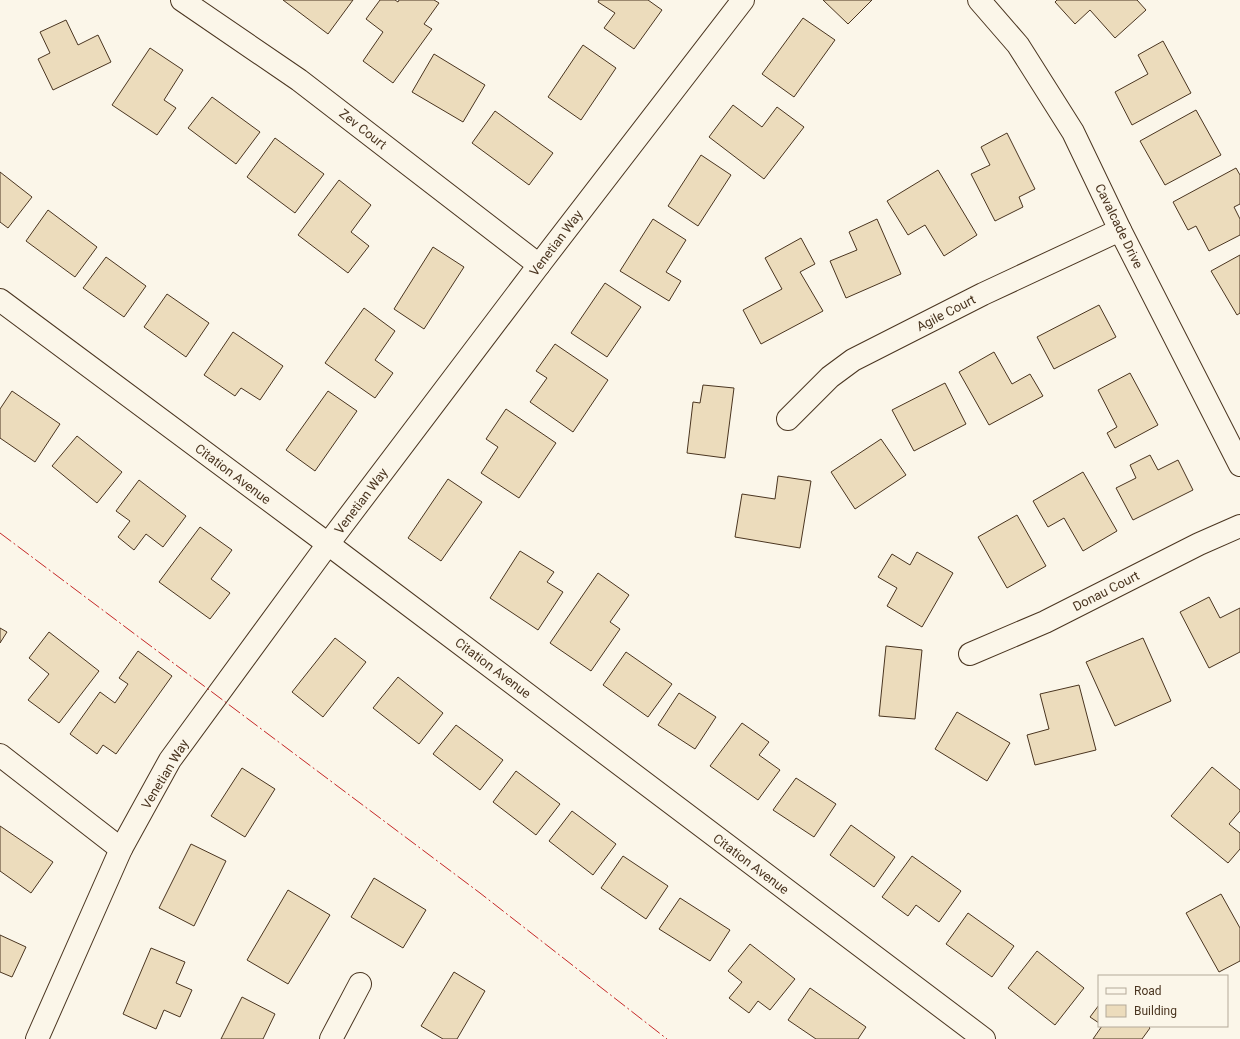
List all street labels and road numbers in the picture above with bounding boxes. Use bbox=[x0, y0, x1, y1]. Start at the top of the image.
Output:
street label: Zev Court bbox=[336, 106, 390, 152]
street label: Cavalcade Drive bbox=[1092, 181, 1146, 271]
street label: Venetian Way bbox=[526, 207, 586, 279]
street label: Agile Court bbox=[914, 292, 978, 334]
street label: Citation Avenue bbox=[192, 441, 274, 507]
street label: Venetian Way bbox=[331, 465, 391, 537]
street label: Donau Court bbox=[1070, 568, 1142, 614]
street label: Citation Avenue bbox=[452, 635, 534, 701]
street label: Venetian Way bbox=[138, 737, 192, 811]
street label: Citation Avenue bbox=[710, 831, 792, 897]

